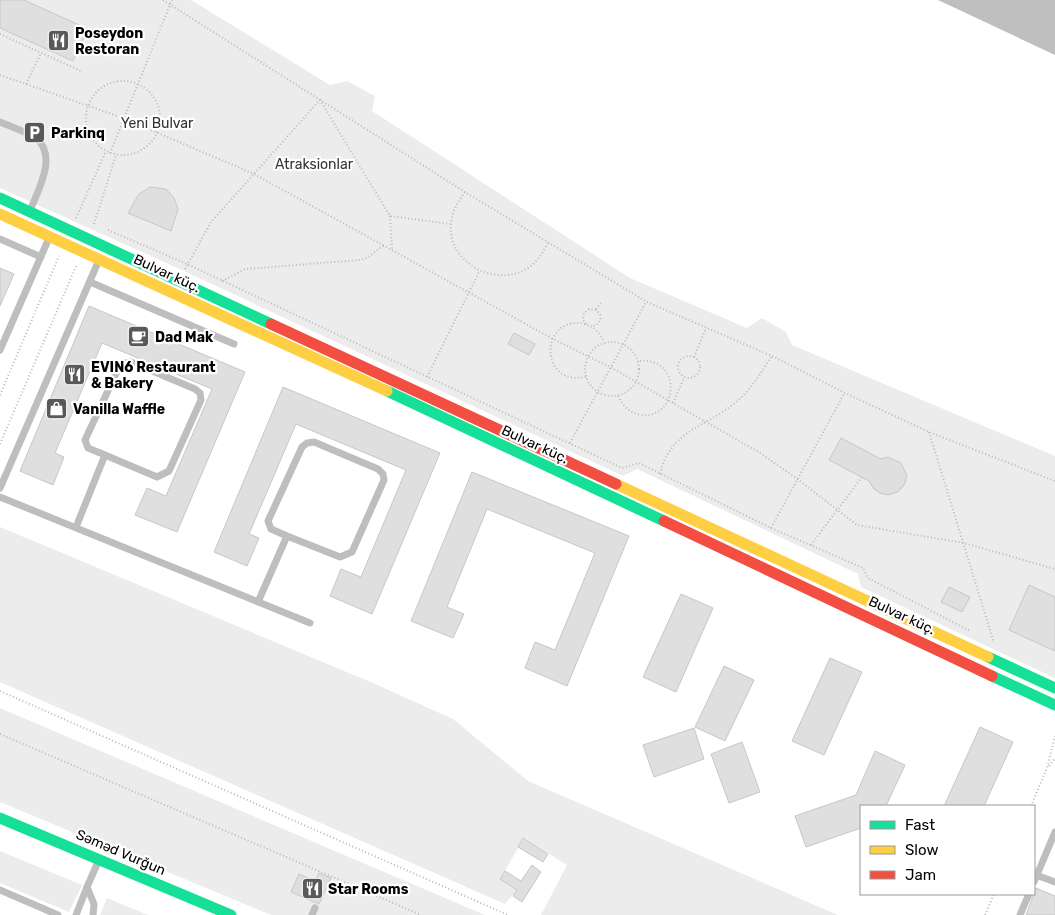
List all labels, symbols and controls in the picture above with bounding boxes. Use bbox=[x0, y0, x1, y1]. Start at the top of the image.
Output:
place label: Poseydon Restoran bbox=[75, 25, 143, 58]
restaurant icon: Poseydon Restoran bbox=[47, 29, 71, 53]
park label: Yeni Bulvar bbox=[121, 115, 194, 132]
parking icon: Parkinq bbox=[23, 121, 47, 145]
place label: Parkinq bbox=[51, 125, 105, 142]
park label: Atraksionlar bbox=[275, 156, 354, 173]
street label: Bulvar küç. bbox=[131, 251, 203, 296]
cafe icon: Dad Mak bbox=[127, 325, 151, 349]
place label: Dad Mak bbox=[155, 329, 214, 346]
place label: EVIN6 Restaurant & Bakery bbox=[91, 359, 216, 392]
restaurant icon: EVIN6 Restaurant & Bakery bbox=[63, 363, 87, 387]
shop icon: Vanilla Waffle bbox=[45, 397, 69, 421]
place label: Vanilla Waffle bbox=[73, 401, 165, 418]
street label: Bulvar küç. bbox=[499, 422, 571, 467]
street label: Bulvar küç. bbox=[866, 593, 938, 638]
legend bbox=[860, 805, 1035, 895]
text: Fast bbox=[905, 816, 935, 834]
street label: Səməd Vurğun bbox=[73, 826, 168, 879]
text: Slow bbox=[905, 841, 938, 859]
text: Jam bbox=[905, 866, 936, 884]
restaurant icon: Star Rooms bbox=[300, 877, 324, 901]
place label: Star Rooms bbox=[328, 881, 409, 898]

